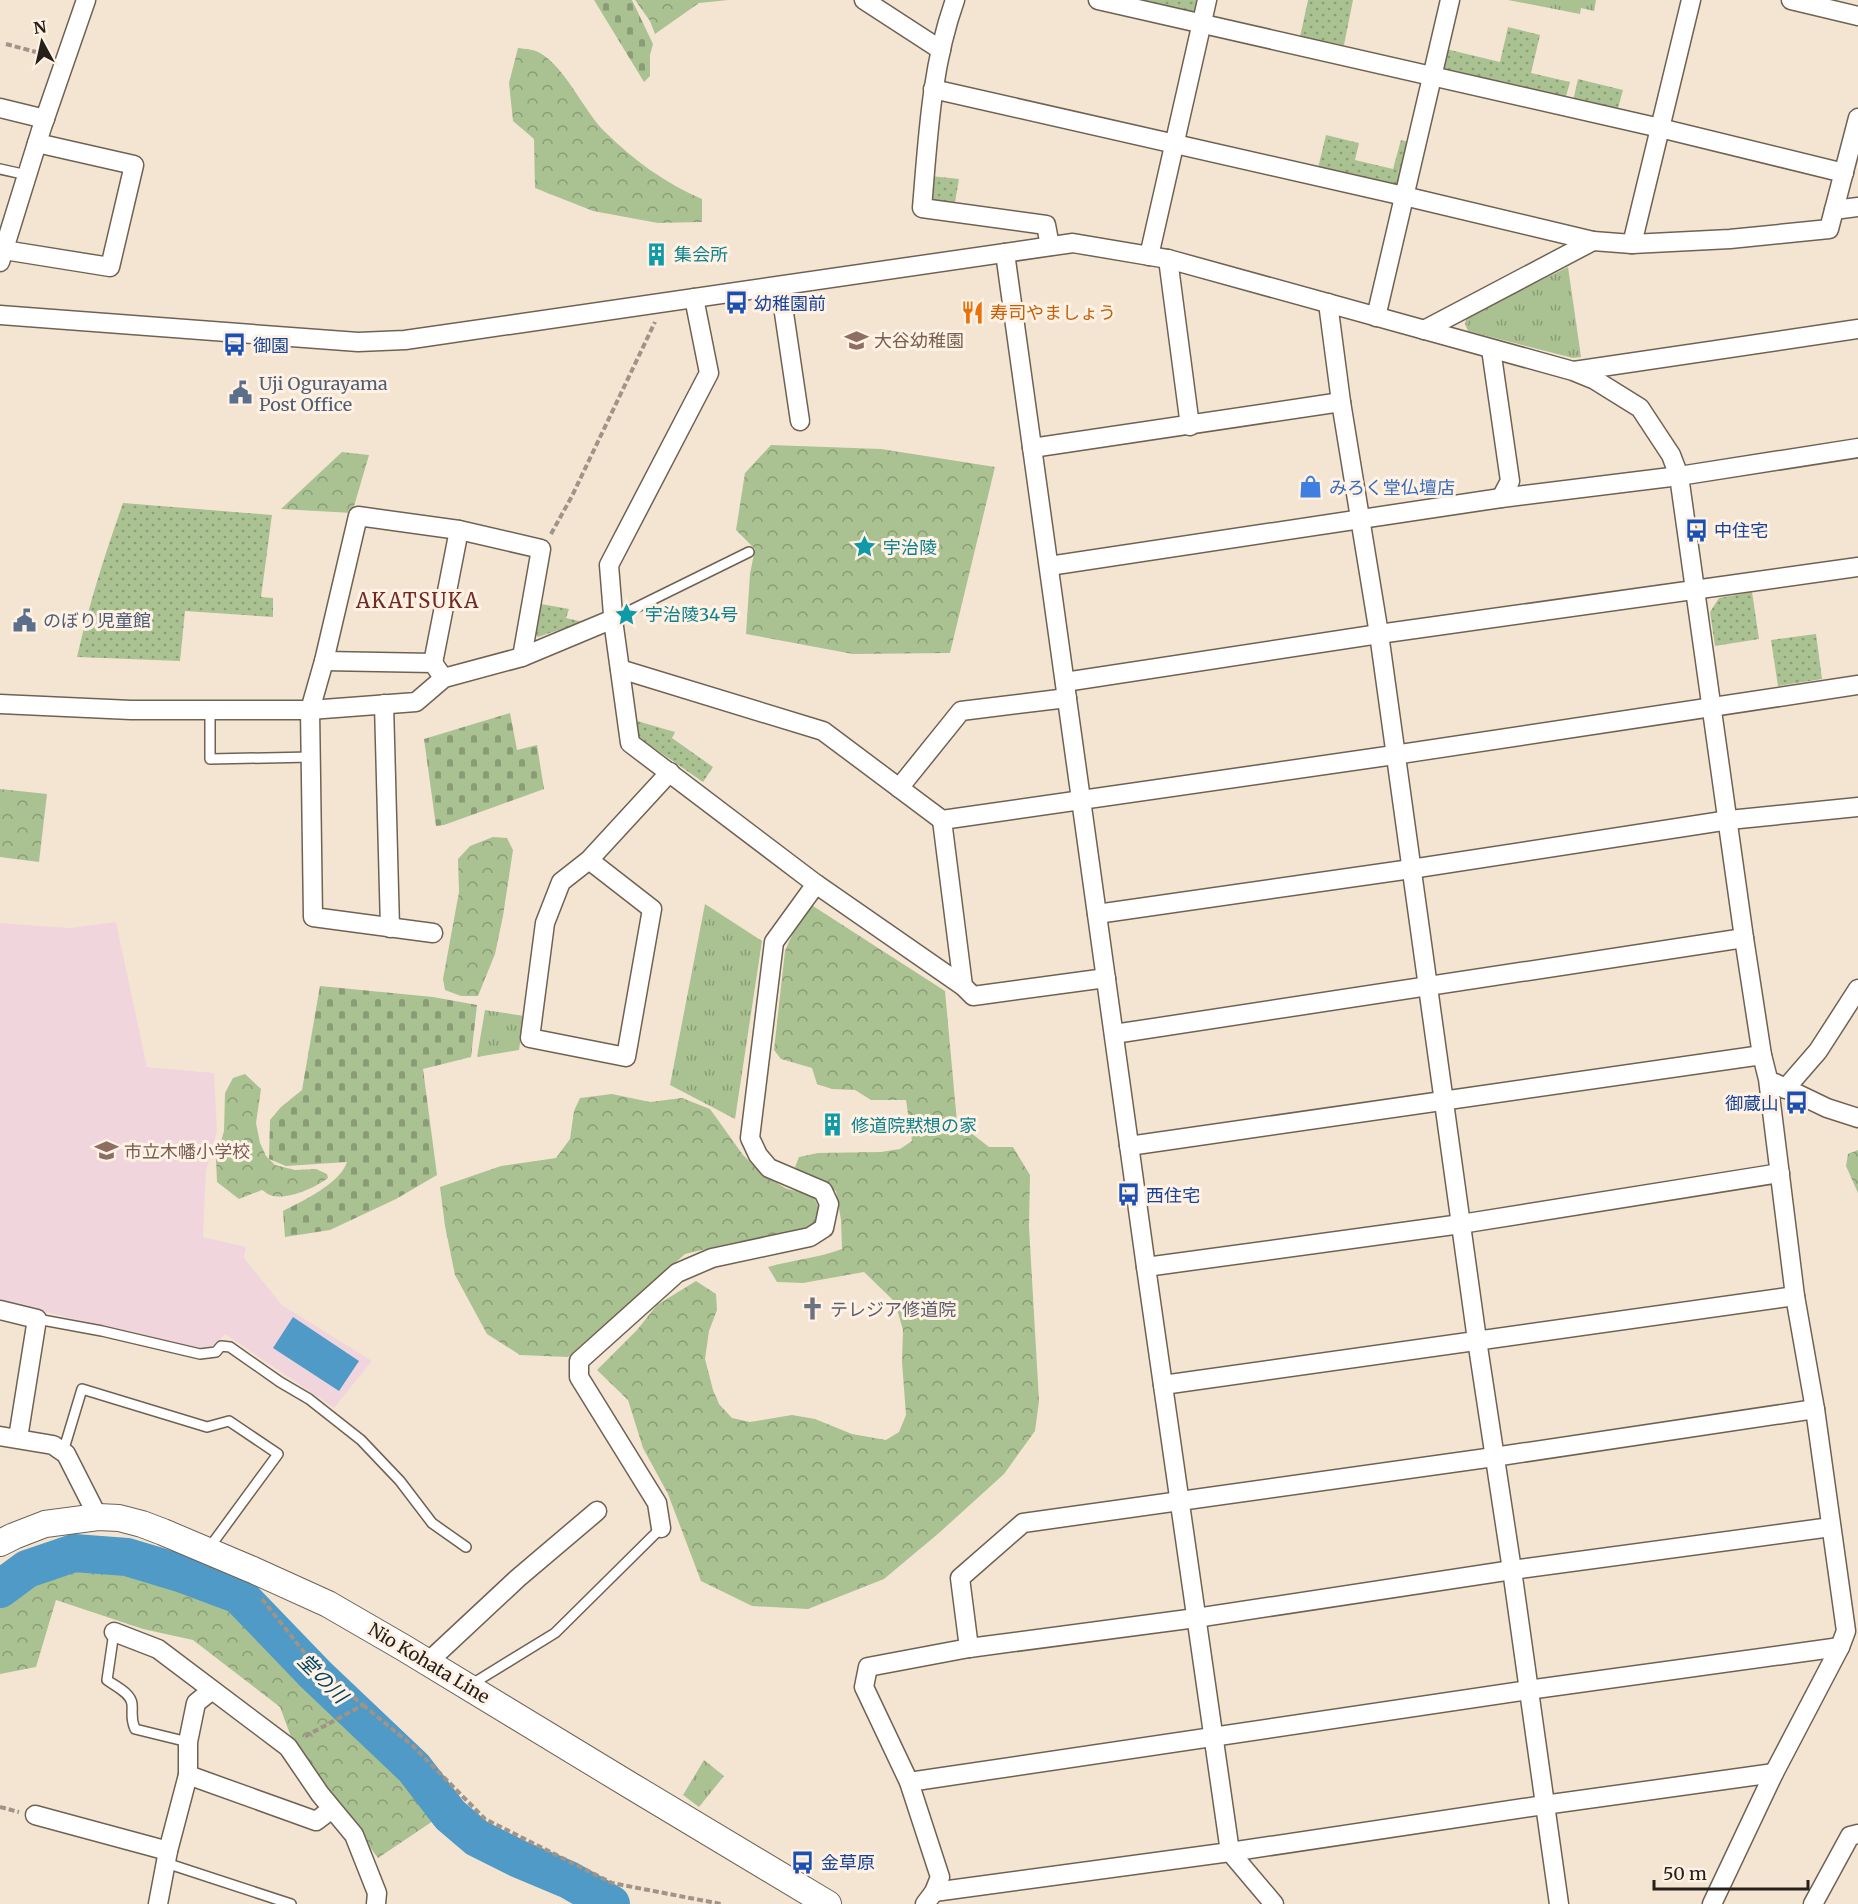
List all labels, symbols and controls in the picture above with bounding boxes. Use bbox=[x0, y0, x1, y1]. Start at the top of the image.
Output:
north arrow bbox=[12, 12, 72, 72]
text: N bbox=[32, 16, 48, 38]
building icon: 集会所 bbox=[643, 241, 669, 267]
place label: 集会所 bbox=[674, 243, 728, 266]
bus stop icon: 幼稚園前 bbox=[723, 290, 749, 316]
place label: 幼稚園前 bbox=[754, 292, 826, 315]
restaurant icon: 寿司やましょう bbox=[959, 299, 985, 325]
place label: 寿司やましょう bbox=[990, 301, 1116, 324]
school or university icon: 大谷幼稚園 bbox=[843, 327, 869, 353]
place label: 大谷幼稚園 bbox=[874, 329, 964, 352]
bus stop icon: 御園 bbox=[222, 332, 248, 358]
place label: 御園 bbox=[253, 334, 289, 357]
place label: Uji Ogurayama Post Office bbox=[259, 372, 388, 416]
public building icon: Uji Ogurayama Post Office bbox=[228, 380, 254, 406]
shop icon: みろく堂仏壇店 bbox=[1298, 474, 1324, 500]
place label: みろく堂仏壇店 bbox=[1329, 476, 1455, 499]
bus stop icon: 中住宅 bbox=[1683, 517, 1709, 543]
place label: 中住宅 bbox=[1714, 519, 1768, 542]
place icon: 宇治陵 bbox=[852, 534, 878, 560]
place label: 宇治陵 bbox=[883, 536, 937, 559]
district label: AKATSUKA bbox=[355, 588, 480, 613]
place icon: 宇治陵34号 bbox=[614, 601, 640, 627]
place label: 宇治陵34号 bbox=[645, 603, 738, 626]
public building icon: のぼり児童館 bbox=[12, 607, 38, 633]
place label: のぼり児童館 bbox=[43, 609, 151, 632]
bus stop icon: 御蔵山 bbox=[1784, 1090, 1810, 1116]
place label: 御蔵山 bbox=[1725, 1092, 1779, 1115]
building icon: 修道院黙想の家 bbox=[820, 1112, 846, 1138]
place label: 修道院黙想の家 bbox=[851, 1114, 977, 1137]
school or university icon: 市立木幡小学校 bbox=[93, 1138, 119, 1164]
place label: 市立木幡小学校 bbox=[124, 1140, 250, 1163]
bus stop icon: 西住宅 bbox=[1115, 1182, 1141, 1208]
place label: 西住宅 bbox=[1146, 1184, 1200, 1207]
church icon: テレジア修道院 bbox=[799, 1296, 825, 1322]
place label: テレジア修道院 bbox=[830, 1298, 956, 1321]
street label: Nio Kohata Line bbox=[364, 1618, 494, 1708]
water label: 堂の川 bbox=[293, 1648, 354, 1709]
bus stop icon: 金草原 bbox=[790, 1849, 816, 1875]
place label: 金草原 bbox=[821, 1851, 875, 1874]
scale bar bbox=[1654, 1853, 1808, 1891]
text: 50 m bbox=[1663, 1862, 1707, 1885]

